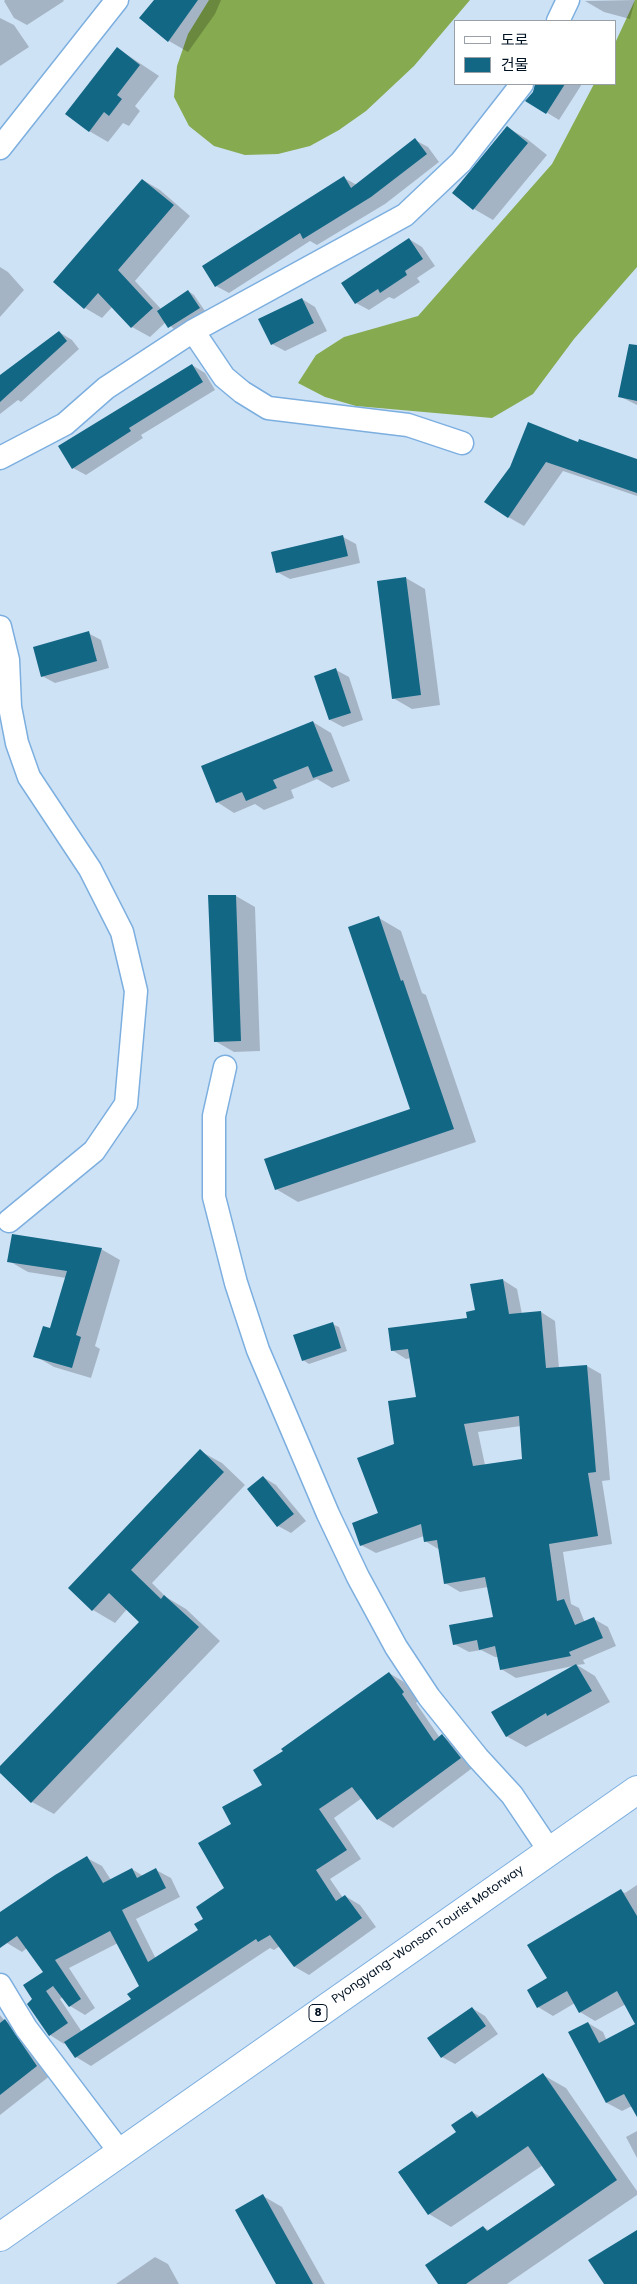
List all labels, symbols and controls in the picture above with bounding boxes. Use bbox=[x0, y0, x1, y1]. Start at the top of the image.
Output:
legend bbox=[454, 20, 617, 85]
text: 도로 bbox=[501, 29, 529, 50]
text: 건물 bbox=[501, 54, 529, 75]
street label: Pyongyang–Wonsan Tourist Motorway bbox=[329, 1863, 527, 2007]
road number: 8 bbox=[309, 2005, 327, 2022]

